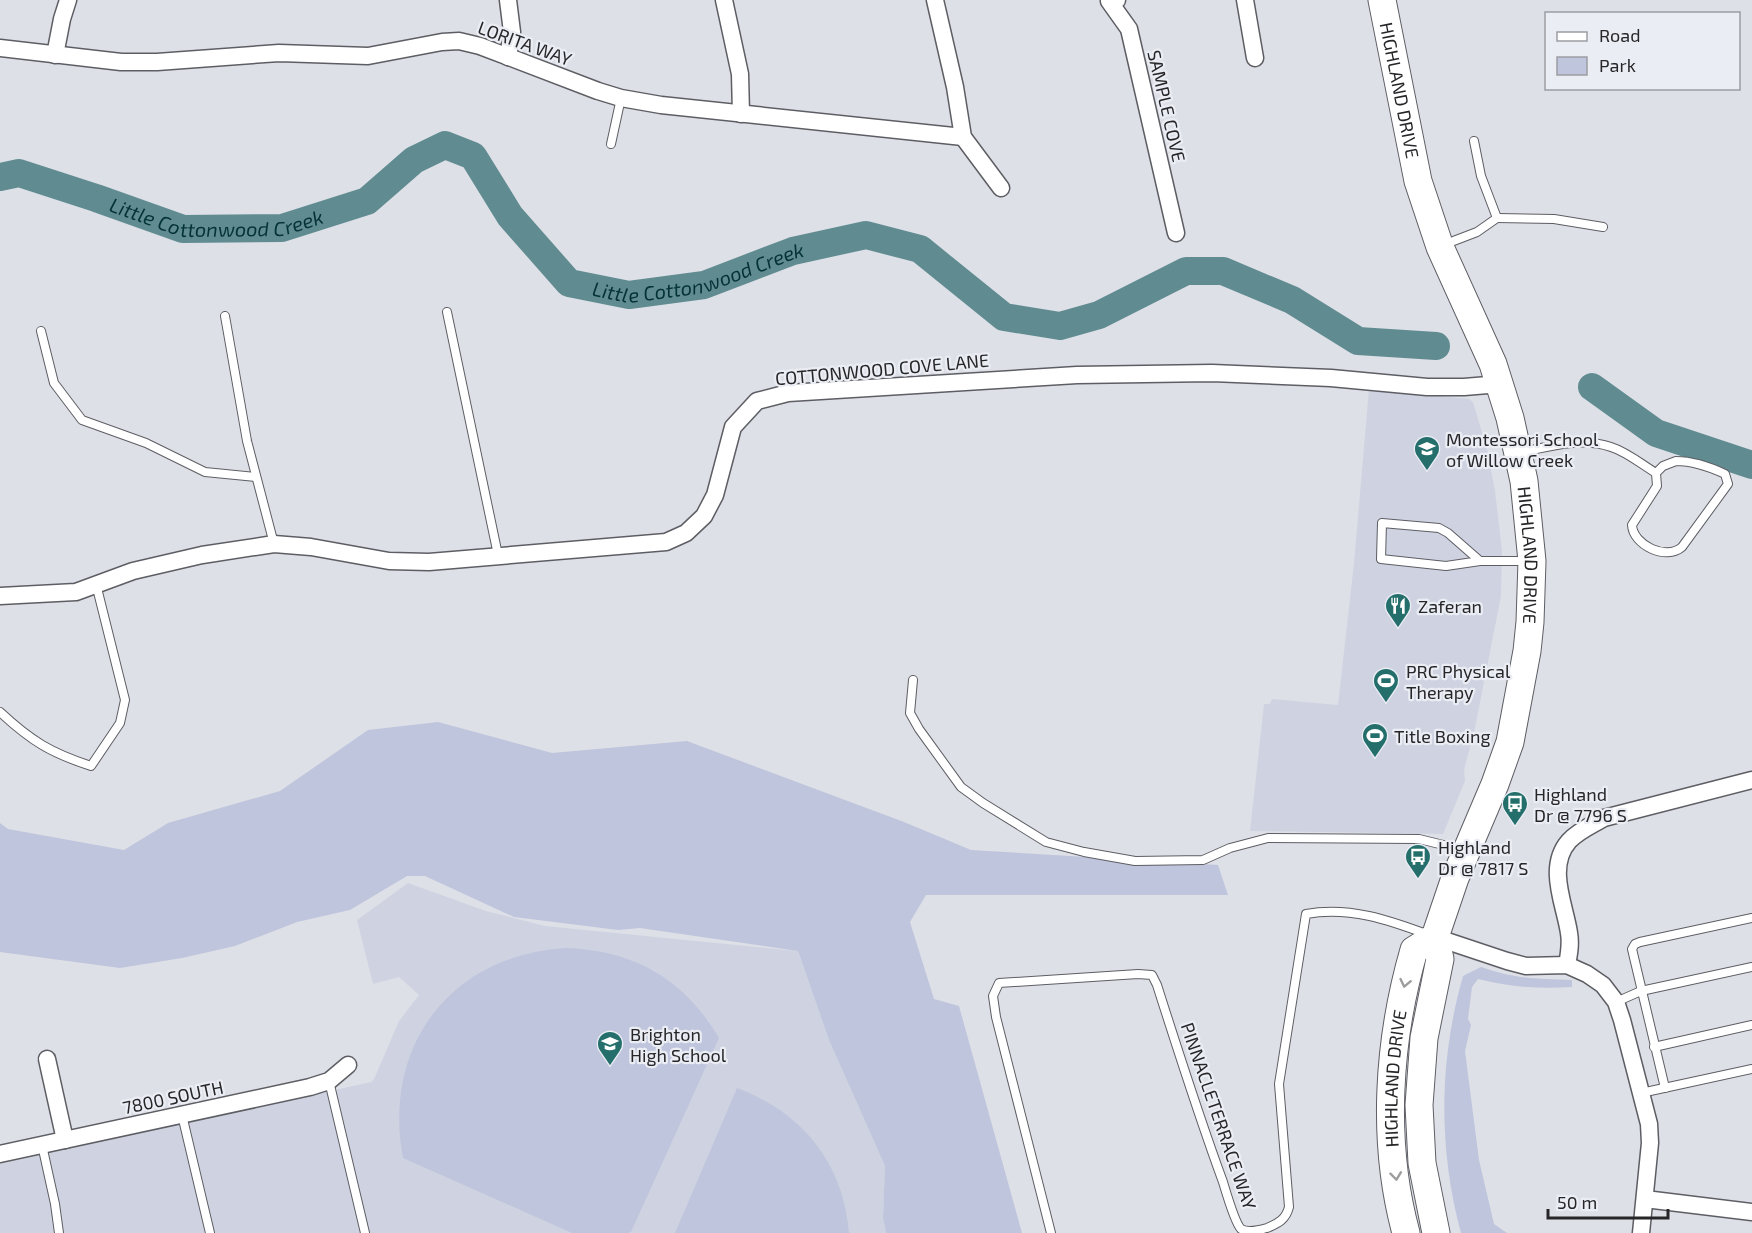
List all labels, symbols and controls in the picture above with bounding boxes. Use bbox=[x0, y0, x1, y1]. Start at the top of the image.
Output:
legend bbox=[1545, 12, 1740, 90]
street label: LORITA WAY bbox=[475, 16, 575, 70]
street label: HIGHLAND DRIVE bbox=[1376, 20, 1424, 160]
text: Road bbox=[1599, 24, 1640, 46]
street label: SAMPLE COVE bbox=[1143, 48, 1191, 164]
text: Park bbox=[1599, 54, 1636, 76]
water label: Little Cottonwood Creek bbox=[107, 192, 326, 241]
water label: Little Cottonwood Creek bbox=[591, 237, 806, 307]
street label: COTTONWOOD COVE LANE bbox=[774, 349, 990, 389]
place label: Montessori School of Willow Creek bbox=[1446, 428, 1599, 471]
school or university icon: Montessori School of Willow Creek bbox=[1412, 434, 1442, 472]
street label: HIGHLAND DRIVE bbox=[1514, 485, 1543, 624]
restaurant icon: Zaferan bbox=[1383, 591, 1413, 629]
place label: Zaferan bbox=[1418, 595, 1482, 617]
place label: PRC Physical Therapy bbox=[1406, 660, 1511, 703]
sports icon: PRC Physical Therapy bbox=[1371, 666, 1401, 704]
sports icon: Title Boxing bbox=[1360, 721, 1390, 759]
place label: Title Boxing bbox=[1394, 725, 1490, 747]
place label: Highland Dr @ 7796 S bbox=[1534, 783, 1627, 826]
bus stop icon: Highland Dr @ 7796 S bbox=[1500, 789, 1530, 827]
place label: Highland Dr @ 7817 S bbox=[1438, 836, 1528, 879]
bus stop icon: Highland Dr @ 7817 S bbox=[1403, 842, 1433, 880]
one-way arrow bbox=[1399, 978, 1412, 988]
street label: HIGHLAND DRIVE bbox=[1379, 1008, 1411, 1148]
street label: PINNACLETERRACE WAY bbox=[1177, 1019, 1262, 1213]
place label: Brighton High School bbox=[630, 1023, 727, 1066]
school or university icon: Brighton High School bbox=[595, 1029, 625, 1067]
street label: 7800 SOUTH bbox=[121, 1076, 225, 1118]
one-way arrow bbox=[1389, 1172, 1402, 1181]
scale bar bbox=[1548, 1182, 1668, 1220]
text: 50 m bbox=[1557, 1191, 1597, 1213]

